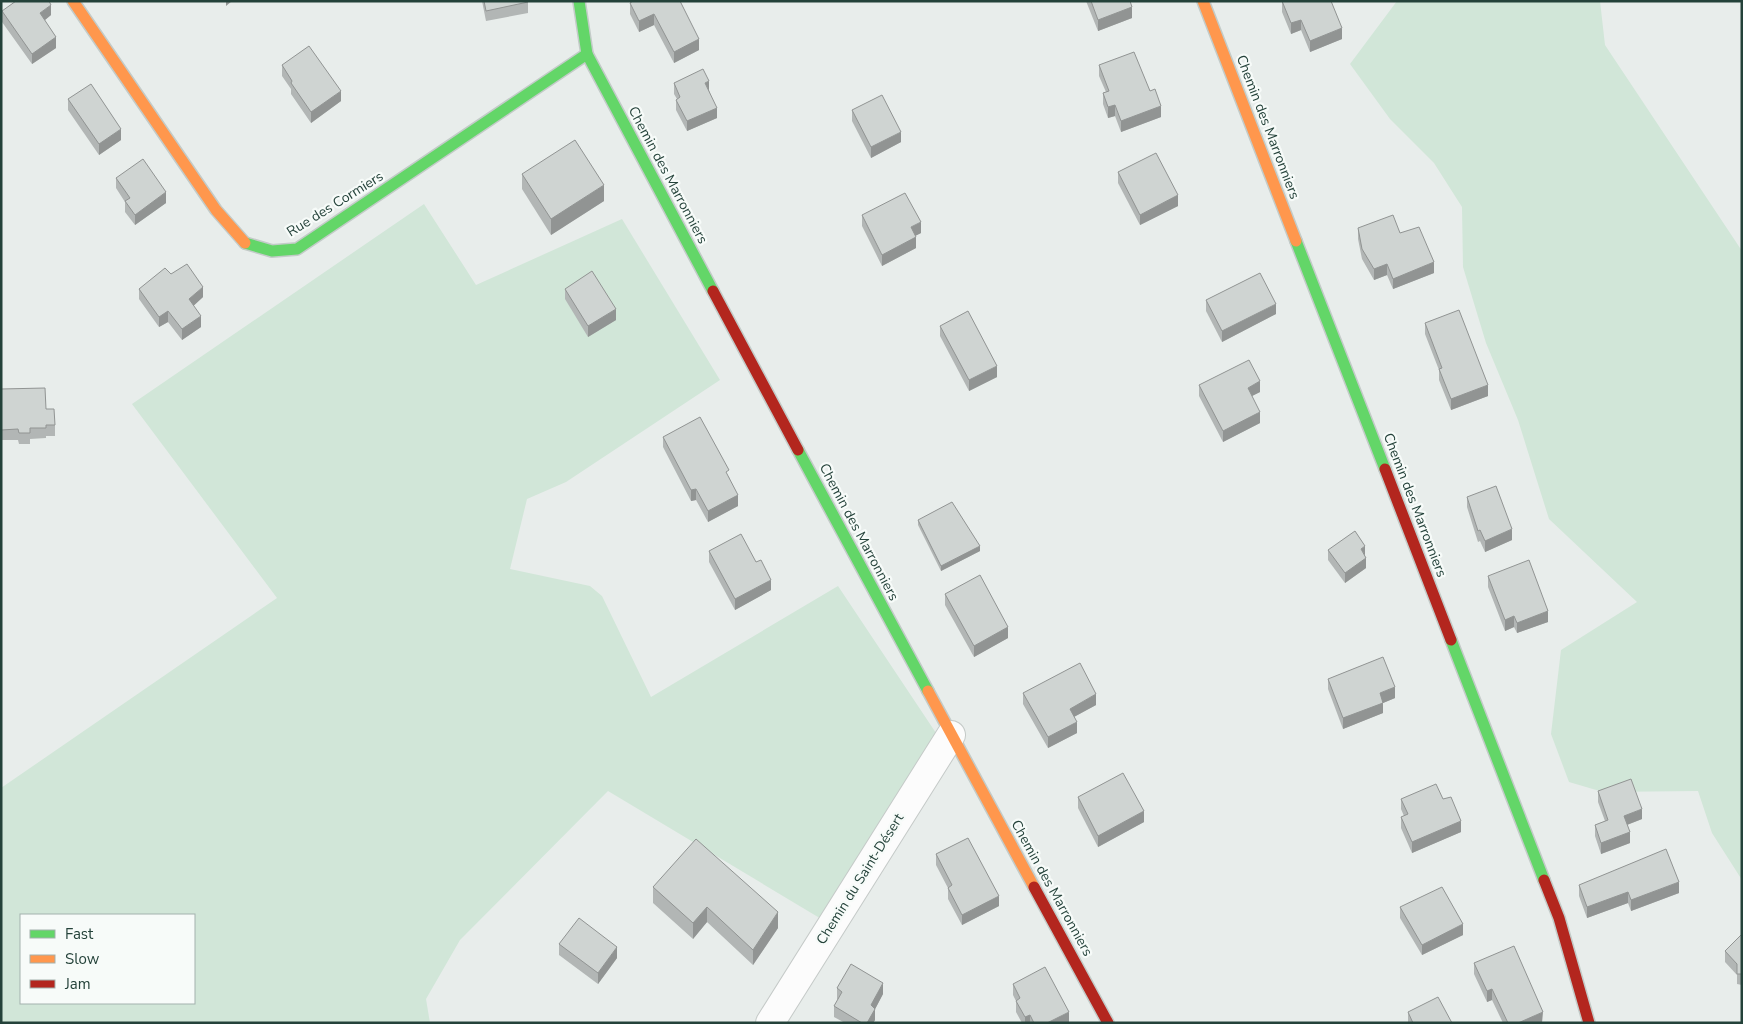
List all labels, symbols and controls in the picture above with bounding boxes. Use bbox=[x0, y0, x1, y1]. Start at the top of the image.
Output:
street label: Chemin des Marronniers bbox=[1232, 52, 1304, 202]
street label: Chemin des Marronniers bbox=[624, 103, 712, 247]
street label: Rue des Cormiers bbox=[283, 167, 387, 241]
street label: Chemin des Marronniers bbox=[1379, 430, 1451, 580]
street label: Chemin des Marronniers bbox=[815, 460, 903, 604]
street label: Chemin du Saint-Désert bbox=[812, 810, 908, 948]
street label: Chemin des Marronniers bbox=[1007, 817, 1098, 960]
legend bbox=[20, 914, 195, 1004]
text: Fast bbox=[65, 924, 94, 944]
text: Slow bbox=[65, 949, 100, 969]
text: Jam bbox=[64, 974, 91, 994]

